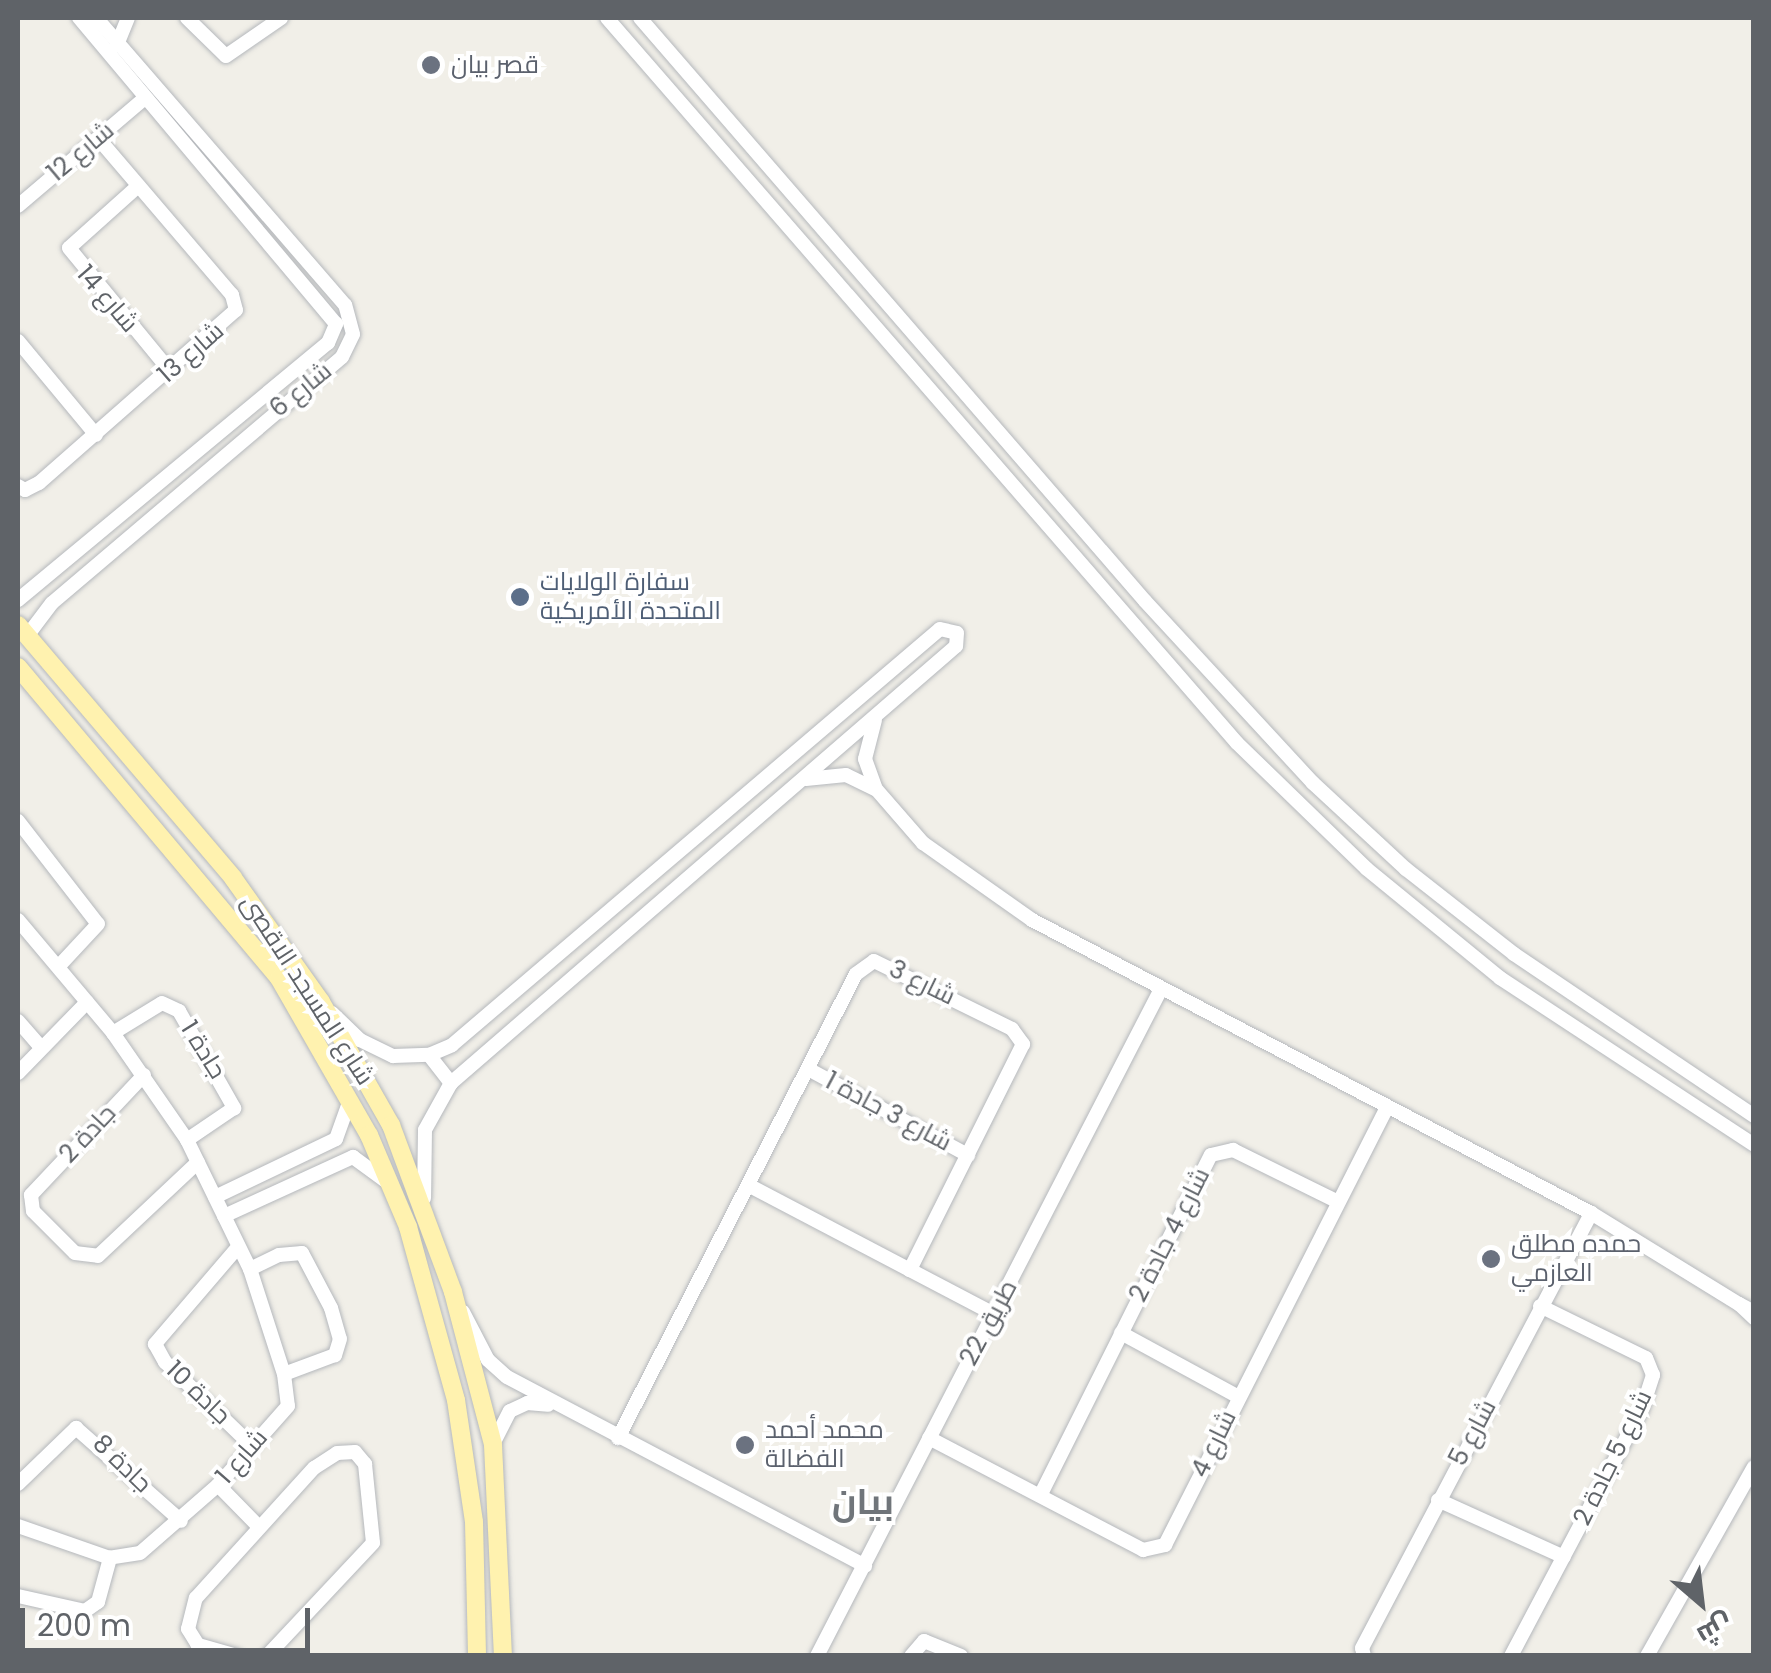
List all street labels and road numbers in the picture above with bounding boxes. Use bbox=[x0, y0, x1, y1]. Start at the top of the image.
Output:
street label: شارع 12 bbox=[42, 116, 120, 188]
street label: شارع 14 bbox=[70, 259, 144, 339]
street label: شارع 13 bbox=[152, 316, 230, 390]
street label: شارع 6 bbox=[264, 356, 338, 424]
street label: شارع المسجد الاقصى bbox=[234, 889, 380, 1091]
street label: شارع 3 bbox=[884, 954, 960, 1012]
street label: جادة 1 bbox=[174, 1016, 232, 1084]
street label: شارع 3 جادة 1 bbox=[820, 1066, 956, 1158]
street label: جادة 2 bbox=[54, 1099, 122, 1169]
street label: شارع 4 جادة 2 bbox=[1123, 1163, 1217, 1307]
street label: طريق 22 bbox=[954, 1275, 1024, 1371]
street label: جادة 10 bbox=[159, 1355, 237, 1431]
street label: شارع 5 جادة 2 bbox=[1567, 1386, 1659, 1530]
street label: شارع 5 bbox=[1443, 1395, 1503, 1471]
street label: شارع 4 bbox=[1185, 1406, 1243, 1482]
street label: شارع 1 bbox=[210, 1423, 274, 1491]
street label: جادة 8 bbox=[86, 1429, 158, 1499]

